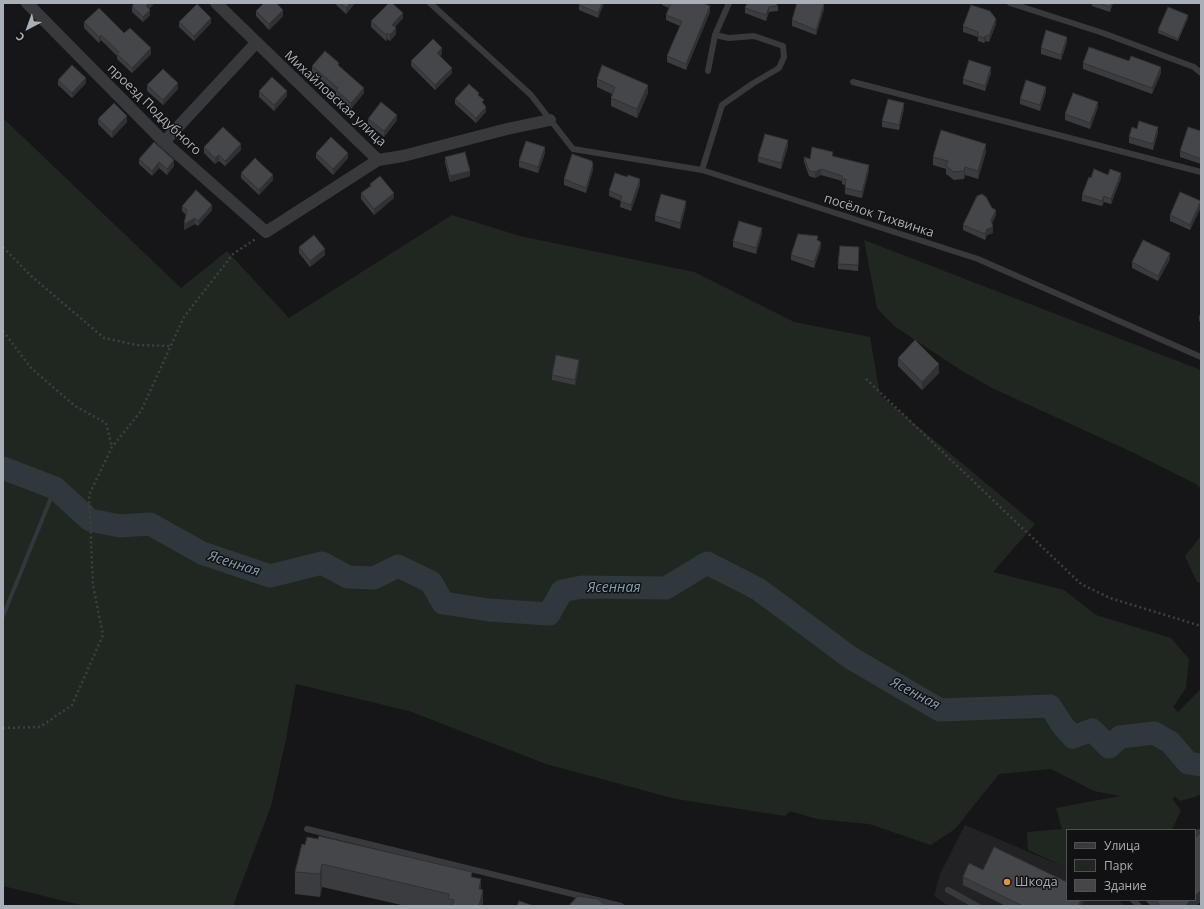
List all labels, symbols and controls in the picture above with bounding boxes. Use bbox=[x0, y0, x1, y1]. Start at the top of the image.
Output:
north arrow bbox=[8, 8, 48, 48]
text: С bbox=[12, 29, 27, 45]
street label: Михайловская улица bbox=[281, 48, 389, 150]
street label: проезд Поддубного bbox=[104, 61, 204, 159]
street label: посёлок Тихвинка bbox=[822, 191, 936, 241]
water label: Ясенная bbox=[206, 548, 262, 580]
water label: Ясенная bbox=[587, 580, 641, 596]
water label: Ясенная bbox=[888, 674, 942, 714]
legend bbox=[1066, 829, 1196, 901]
text: Улица bbox=[1104, 837, 1140, 854]
text: Парк bbox=[1104, 857, 1133, 874]
place label: Шкода bbox=[1015, 874, 1058, 890]
marker: Шкода bbox=[1002, 877, 1012, 887]
text: Здание bbox=[1104, 877, 1147, 894]

